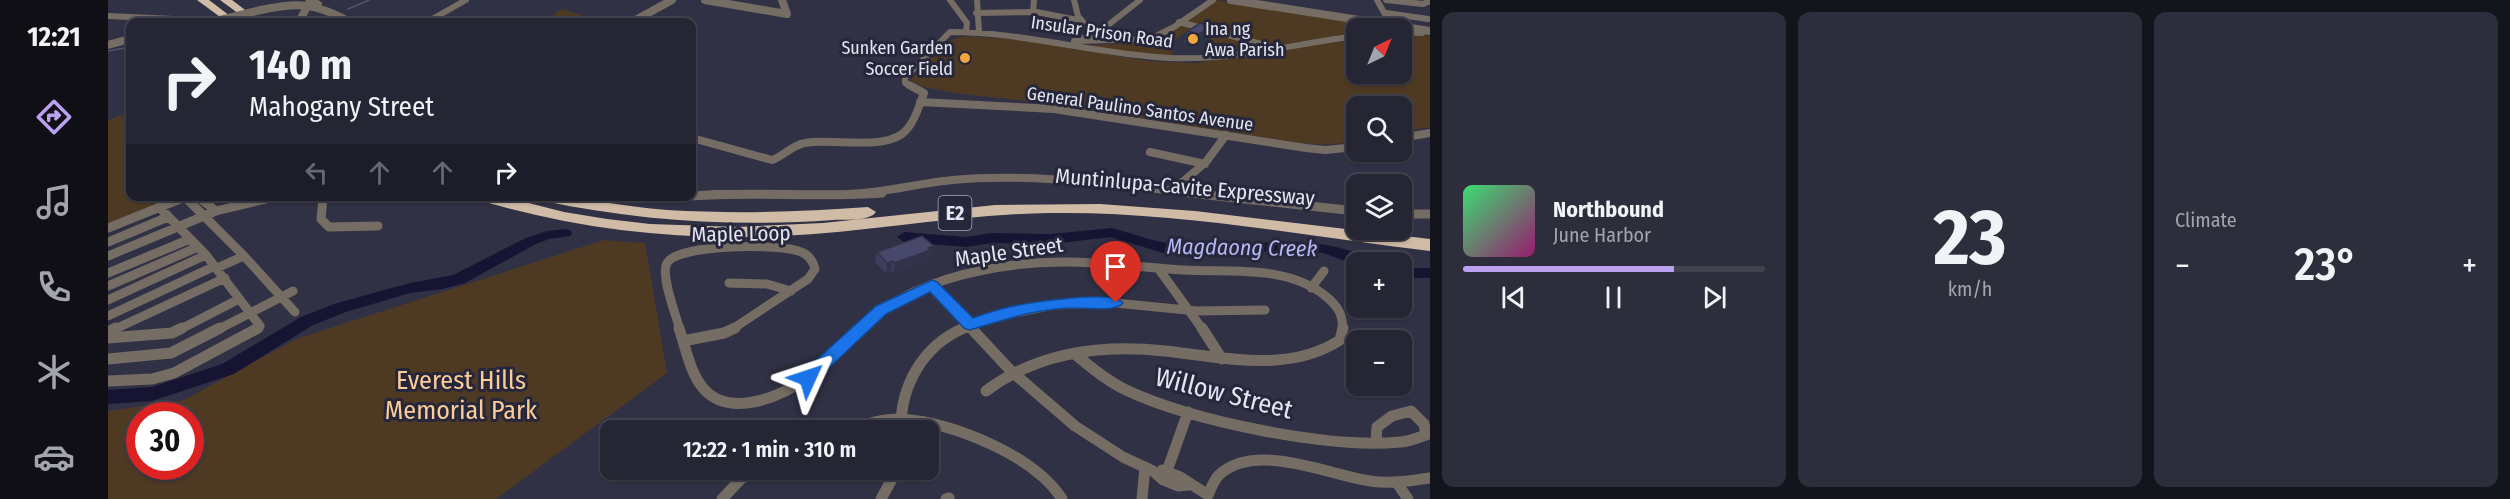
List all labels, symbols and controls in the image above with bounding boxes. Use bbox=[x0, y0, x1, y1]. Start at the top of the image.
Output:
street label: Insular Prison Road bbox=[1029, 11, 1175, 53]
place label: Ina ng Awa Parish bbox=[1205, 18, 1284, 61]
north arrow bbox=[1346, 18, 1412, 84]
map controls bbox=[1346, 18, 1412, 396]
text: 12:21 bbox=[27, 21, 81, 53]
marker: Ina ng Awa Parish bbox=[1186, 32, 1200, 46]
place label: Sunken Garden Soccer Field bbox=[841, 37, 953, 80]
text: 140 m bbox=[249, 40, 352, 90]
icon: right bbox=[150, 42, 228, 120]
marker: Sunken Garden Soccer Field bbox=[958, 51, 972, 65]
street label: General Paulino Santos Avenue bbox=[1025, 82, 1255, 136]
text: Mahogany Street bbox=[249, 91, 434, 123]
icon: directions bbox=[33, 96, 75, 138]
button: search bbox=[1346, 96, 1412, 162]
icon: left bbox=[300, 156, 333, 189]
icon: ahead bbox=[363, 156, 396, 189]
icon: ahead bbox=[426, 156, 459, 189]
icon: right bbox=[489, 156, 522, 189]
street label: Muntinlupa-Cavite Expressway bbox=[1054, 163, 1316, 211]
button: layers bbox=[1346, 174, 1412, 240]
icon: music bbox=[33, 181, 75, 223]
text: 23 bbox=[1933, 191, 2007, 285]
road number: E2 bbox=[938, 196, 972, 230]
text: Northbound bbox=[1553, 196, 1664, 223]
text: Climate bbox=[2175, 208, 2237, 232]
street label: Maple Loop bbox=[691, 220, 791, 248]
text: June Harbor bbox=[1553, 223, 1651, 247]
street label: Maple Street bbox=[953, 232, 1065, 272]
water label: Magdaong Creek bbox=[1166, 233, 1318, 262]
text: 23° bbox=[2295, 238, 2357, 292]
pin bbox=[1090, 241, 1141, 303]
text: − bbox=[2175, 246, 2190, 286]
text: + bbox=[2462, 246, 2477, 286]
icon: arrive bbox=[1099, 250, 1132, 283]
button: + bbox=[1346, 252, 1412, 318]
icon: phone bbox=[33, 266, 75, 308]
text: km/h bbox=[1948, 277, 1992, 301]
icon: previous bbox=[1497, 281, 1530, 314]
icon: pause bbox=[1597, 281, 1630, 314]
icon: next bbox=[1698, 281, 1731, 314]
button: − bbox=[1346, 330, 1412, 396]
position arrow bbox=[776, 346, 840, 410]
icon: climate bbox=[33, 351, 75, 393]
street label: Willow Street bbox=[1152, 361, 1296, 426]
park label: Everest Hills Memorial Park bbox=[385, 365, 538, 426]
speed limit sign: 30 bbox=[126, 402, 204, 480]
icon: car bbox=[33, 436, 75, 478]
text: 12:22 · 1 min · 310 m bbox=[683, 436, 856, 463]

